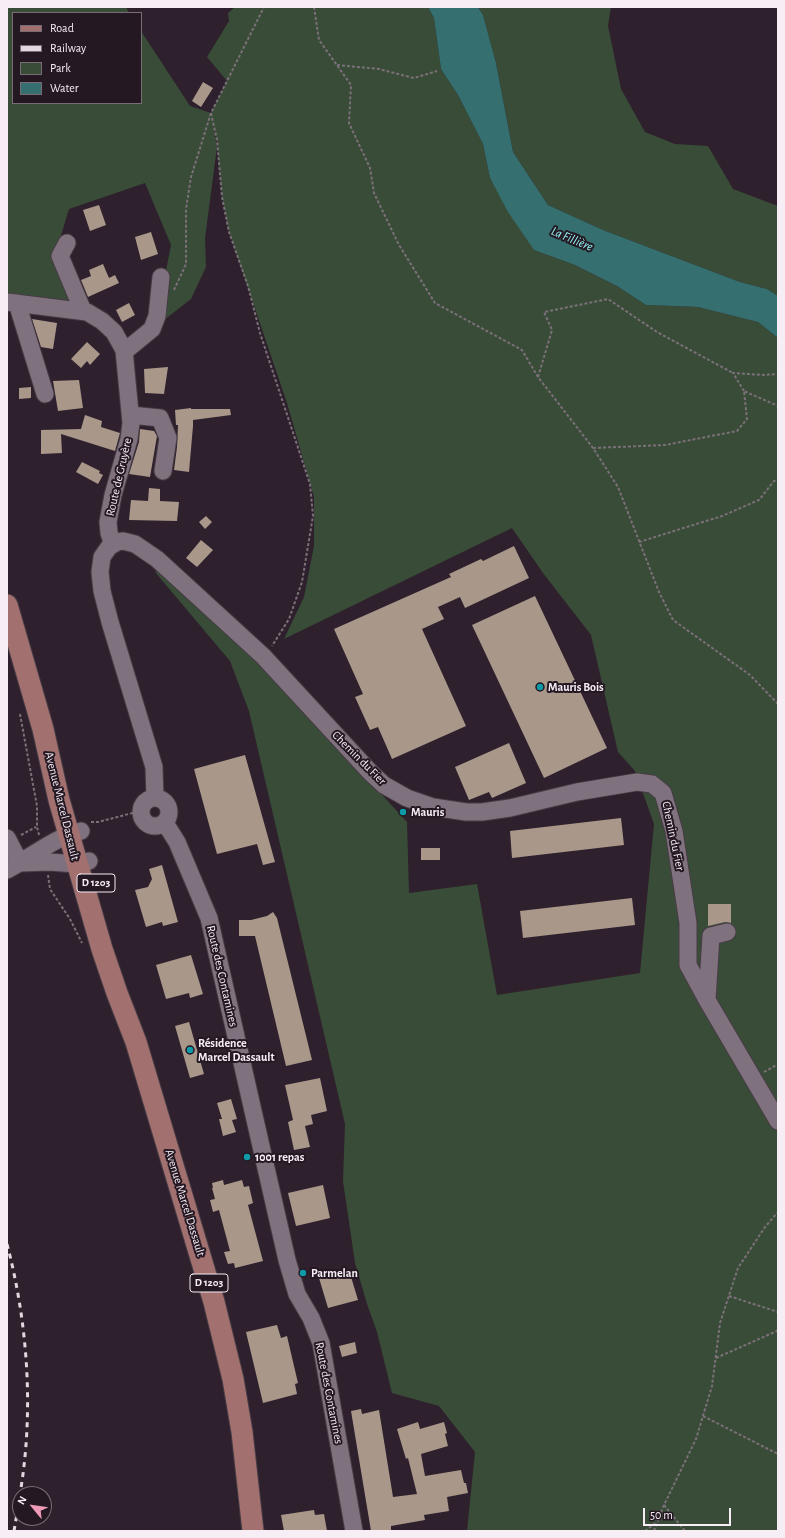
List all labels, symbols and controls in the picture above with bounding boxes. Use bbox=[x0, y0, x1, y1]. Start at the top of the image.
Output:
legend bbox=[12, 12, 142, 104]
text: Road bbox=[50, 22, 74, 34]
text: Railway bbox=[50, 42, 86, 54]
text: Park bbox=[50, 62, 71, 74]
text: Water bbox=[50, 82, 79, 94]
water label: La Fillière bbox=[549, 223, 595, 255]
street label: Route de Gruyère bbox=[103, 436, 135, 518]
place label: Mauris Bois bbox=[548, 680, 604, 694]
marker: Mauris Bois bbox=[535, 682, 545, 692]
street label: Chemin du Fier bbox=[329, 728, 389, 788]
street label: Avenue Marcel Dassault bbox=[42, 750, 82, 862]
street label: Chemin du Fier bbox=[659, 800, 687, 872]
place label: Mauris bbox=[411, 805, 444, 819]
marker: Mauris bbox=[398, 807, 408, 817]
road number: D 1203 bbox=[77, 874, 115, 892]
street label: Route des Contamines bbox=[203, 924, 241, 1028]
place label: Résidence Marcel Dassault bbox=[198, 1036, 275, 1064]
marker: Résidence Marcel Dassault bbox=[185, 1045, 195, 1055]
street label: Avenue Marcel Dassault bbox=[162, 1148, 208, 1258]
place label: 1001 repas bbox=[255, 1150, 304, 1164]
marker: 1001 repas bbox=[242, 1152, 252, 1162]
place label: Parmelan bbox=[311, 1266, 358, 1280]
marker: Parmelan bbox=[298, 1268, 308, 1278]
road number: D 1203 bbox=[190, 1274, 228, 1292]
street label: Route des Contamines bbox=[312, 1341, 346, 1445]
north arrow bbox=[12, 1486, 52, 1526]
text: N bbox=[15, 1494, 29, 1506]
scale bar bbox=[645, 1500, 733, 1526]
text: 50 m bbox=[650, 1509, 673, 1521]

